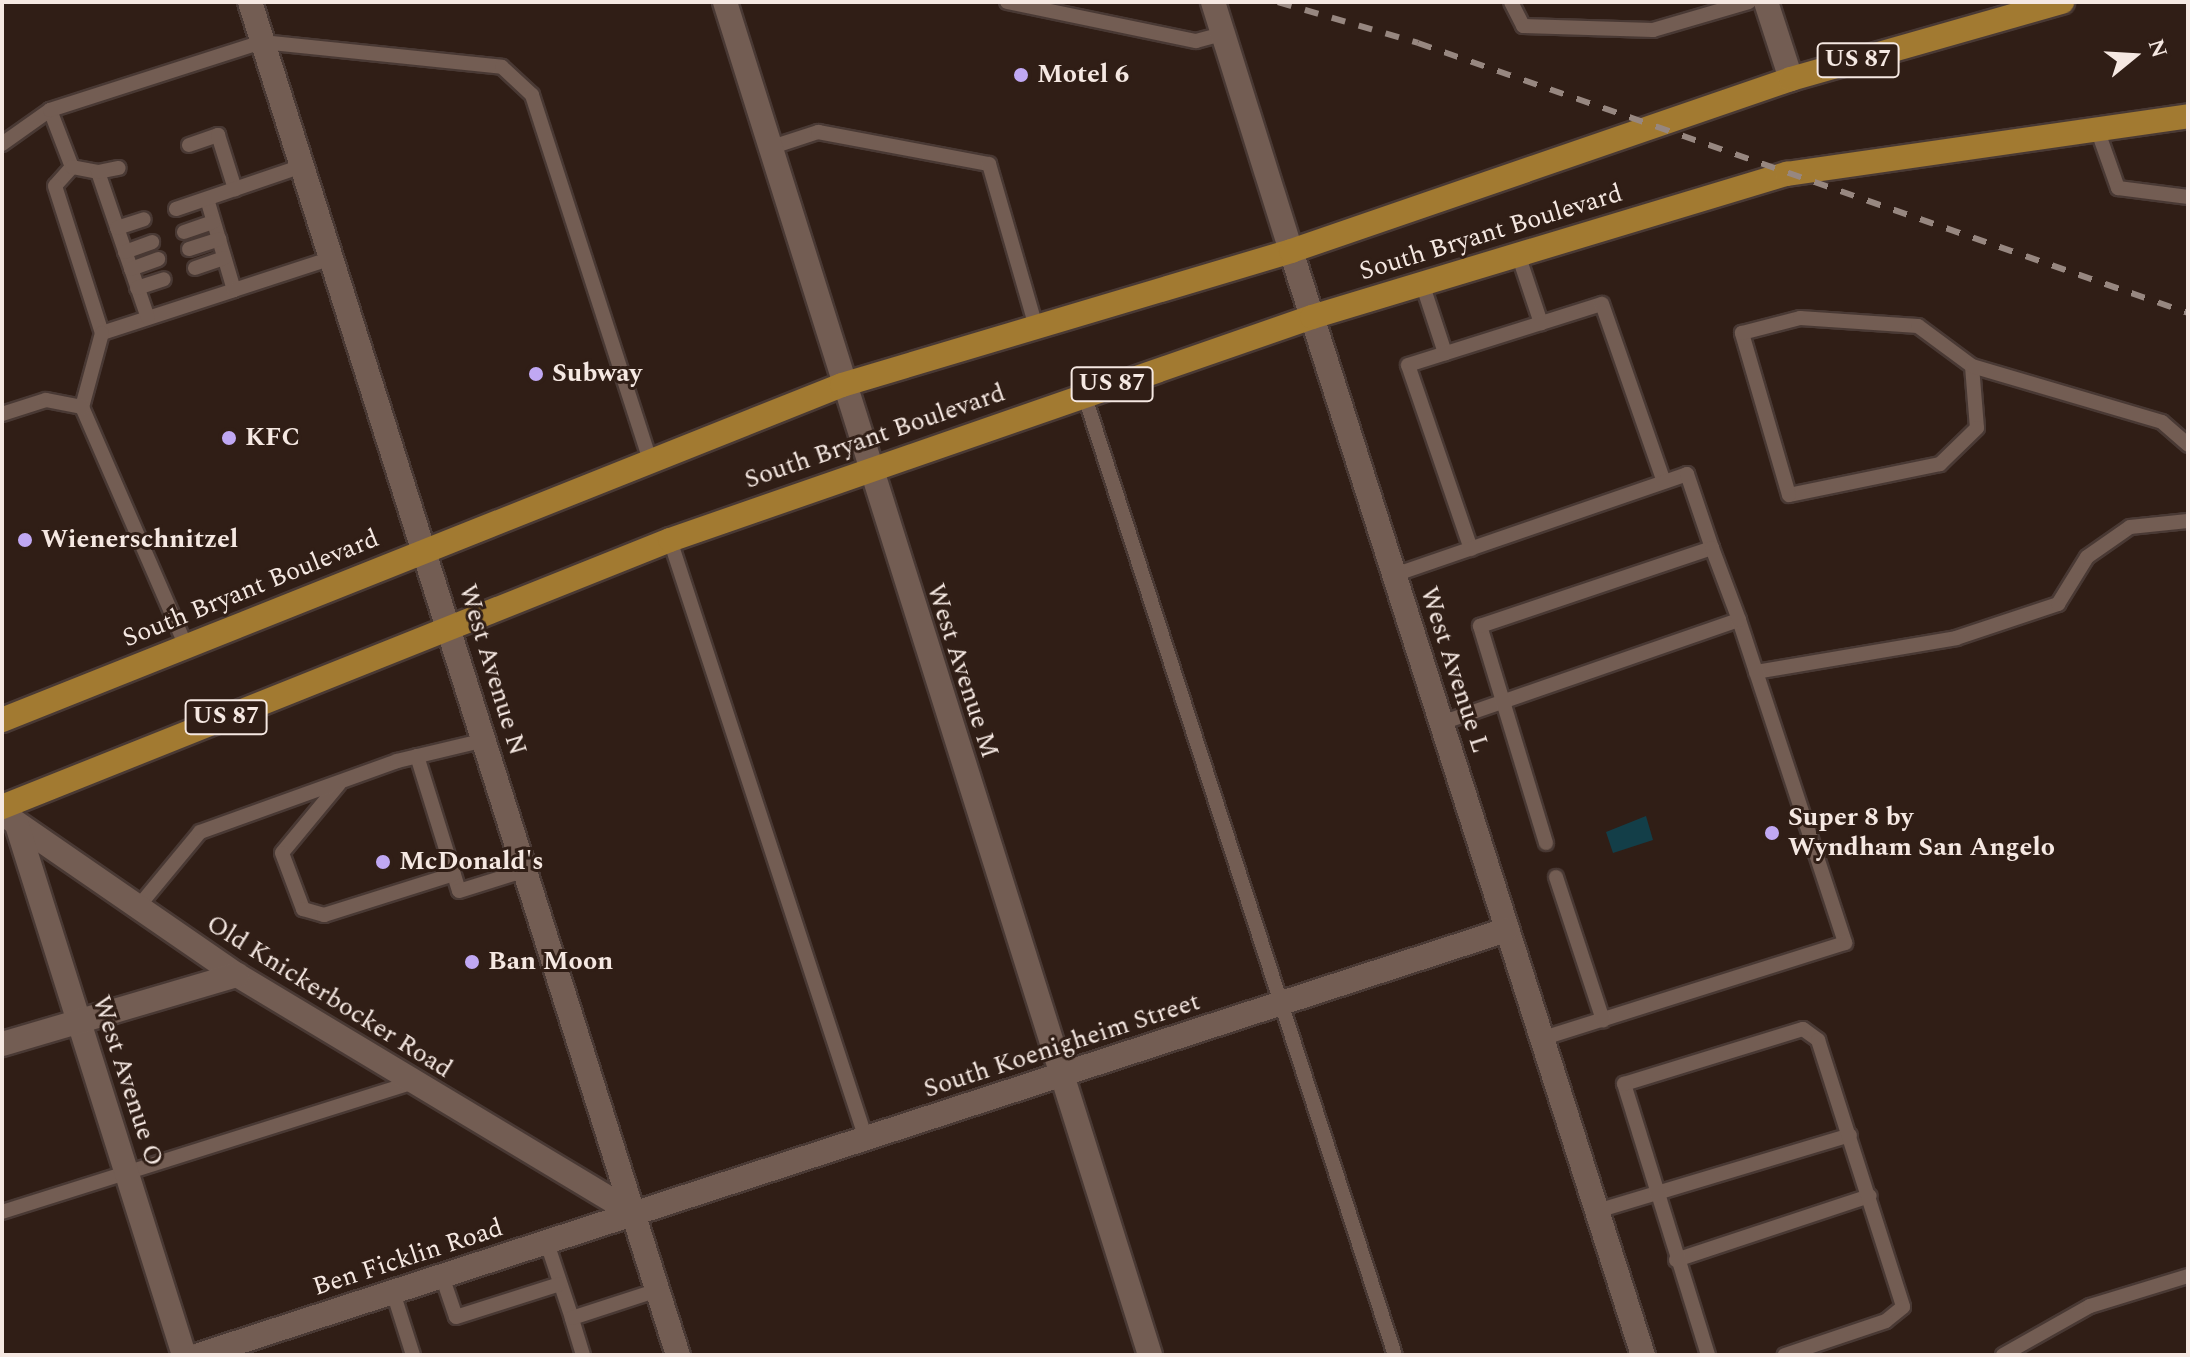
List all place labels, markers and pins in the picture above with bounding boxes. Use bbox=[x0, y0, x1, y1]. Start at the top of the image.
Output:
place label: Motel 6 bbox=[1037, 59, 1129, 91]
marker: Motel 6 bbox=[1012, 66, 1030, 84]
place label: Subway bbox=[552, 358, 642, 390]
marker: Subway bbox=[527, 365, 545, 383]
place label: KFC bbox=[245, 422, 300, 454]
marker: KFC bbox=[220, 429, 238, 447]
place label: Wienerschnitzel bbox=[41, 524, 238, 556]
marker: Wienerschnitzel bbox=[16, 531, 34, 549]
place label: Super 8 by Wyndham San Angelo bbox=[1788, 802, 2055, 864]
marker: Super 8 by Wyndham San Angelo bbox=[1763, 824, 1781, 842]
place label: McDonald's bbox=[399, 846, 544, 878]
marker: McDonald's bbox=[374, 853, 392, 871]
place label: Ban Moon bbox=[488, 946, 613, 978]
marker: Ban Moon bbox=[463, 953, 481, 971]

